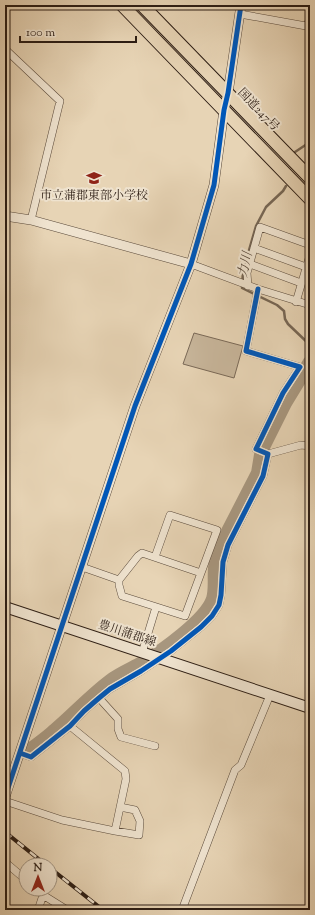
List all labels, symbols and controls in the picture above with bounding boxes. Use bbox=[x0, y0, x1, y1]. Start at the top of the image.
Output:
scale bar bbox=[20, 18, 136, 44]
text: 100 m bbox=[26, 24, 55, 42]
street label: 国道247号 bbox=[233, 84, 283, 136]
school or university icon: 市立蒲郡東部小学校 bbox=[85, 169, 103, 187]
place label: 市立蒲郡東部小学校 bbox=[40, 187, 148, 205]
water label: 力川 bbox=[234, 248, 258, 280]
street label: 豊川蒲郡線 bbox=[96, 616, 158, 652]
north arrow bbox=[18, 857, 58, 897]
text: N bbox=[33, 860, 43, 876]

